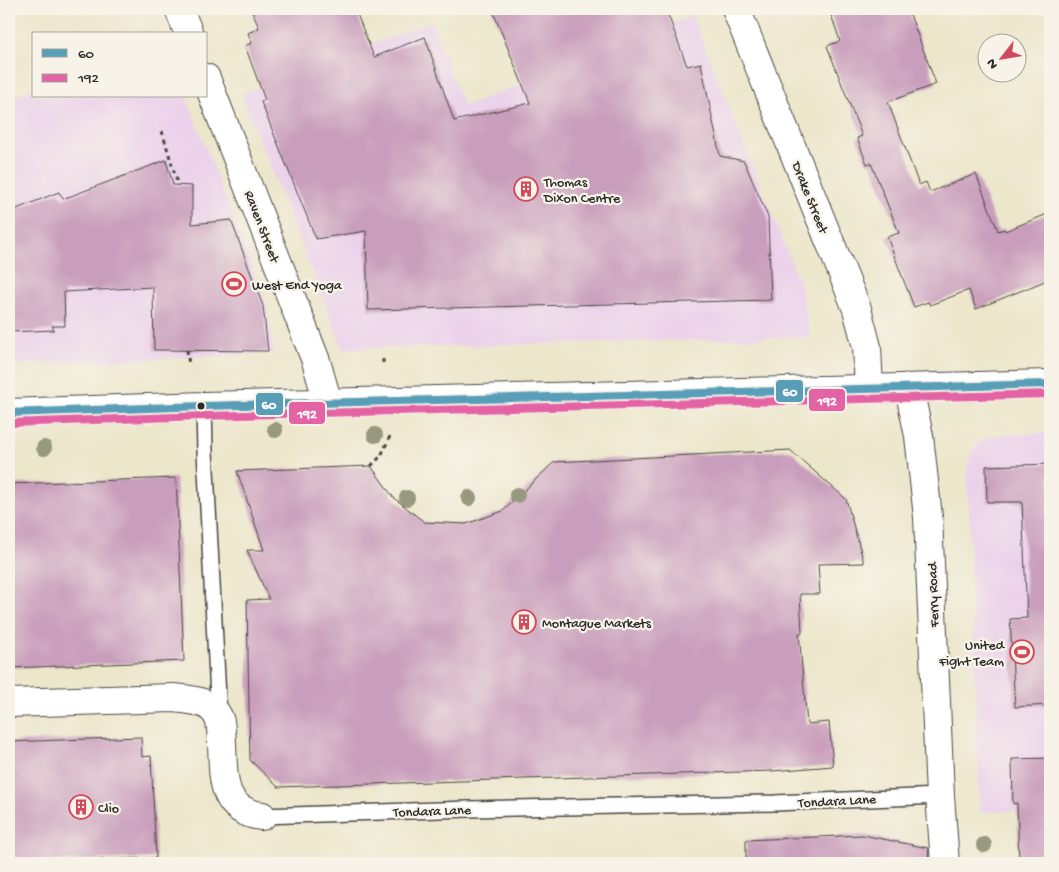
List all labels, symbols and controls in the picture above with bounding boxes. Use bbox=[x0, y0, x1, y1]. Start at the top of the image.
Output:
legend bbox=[32, 32, 208, 98]
north arrow bbox=[976, 32, 1026, 82]
text: 60 bbox=[78, 46, 95, 64]
text: N bbox=[983, 55, 1003, 72]
text: 192 bbox=[77, 70, 99, 88]
street label: Drake Street bbox=[786, 159, 831, 238]
place label: Thomas Dixon Centre bbox=[543, 175, 621, 208]
building icon: Thomas Dixon Centre bbox=[513, 176, 539, 202]
street label: Raven Street bbox=[239, 188, 283, 267]
sports icon: West End Yoga bbox=[221, 271, 247, 297]
place label: West End Yoga bbox=[252, 278, 343, 295]
line badge: 60 bbox=[775, 379, 804, 403]
text: 60 bbox=[782, 385, 798, 402]
line badge: 192 bbox=[808, 388, 846, 412]
line badge: 60 bbox=[255, 392, 284, 416]
text: 192 bbox=[816, 394, 837, 411]
text: 60 bbox=[261, 398, 277, 415]
unlabelled marker bbox=[196, 401, 206, 411]
line badge: 192 bbox=[288, 401, 326, 425]
text: 192 bbox=[296, 407, 317, 424]
street label: Ferry Road bbox=[925, 560, 944, 629]
building icon: Montague Markets bbox=[511, 609, 537, 635]
place label: Montague Markets bbox=[542, 616, 652, 633]
place label: United Fight Team bbox=[938, 638, 1006, 671]
sports icon: United Fight Team bbox=[1009, 639, 1035, 665]
street label: Tondara Lane bbox=[797, 792, 877, 813]
building icon: Clio bbox=[68, 794, 94, 820]
place label: Clio bbox=[98, 801, 119, 818]
street label: Tondara Lane bbox=[392, 803, 472, 822]

